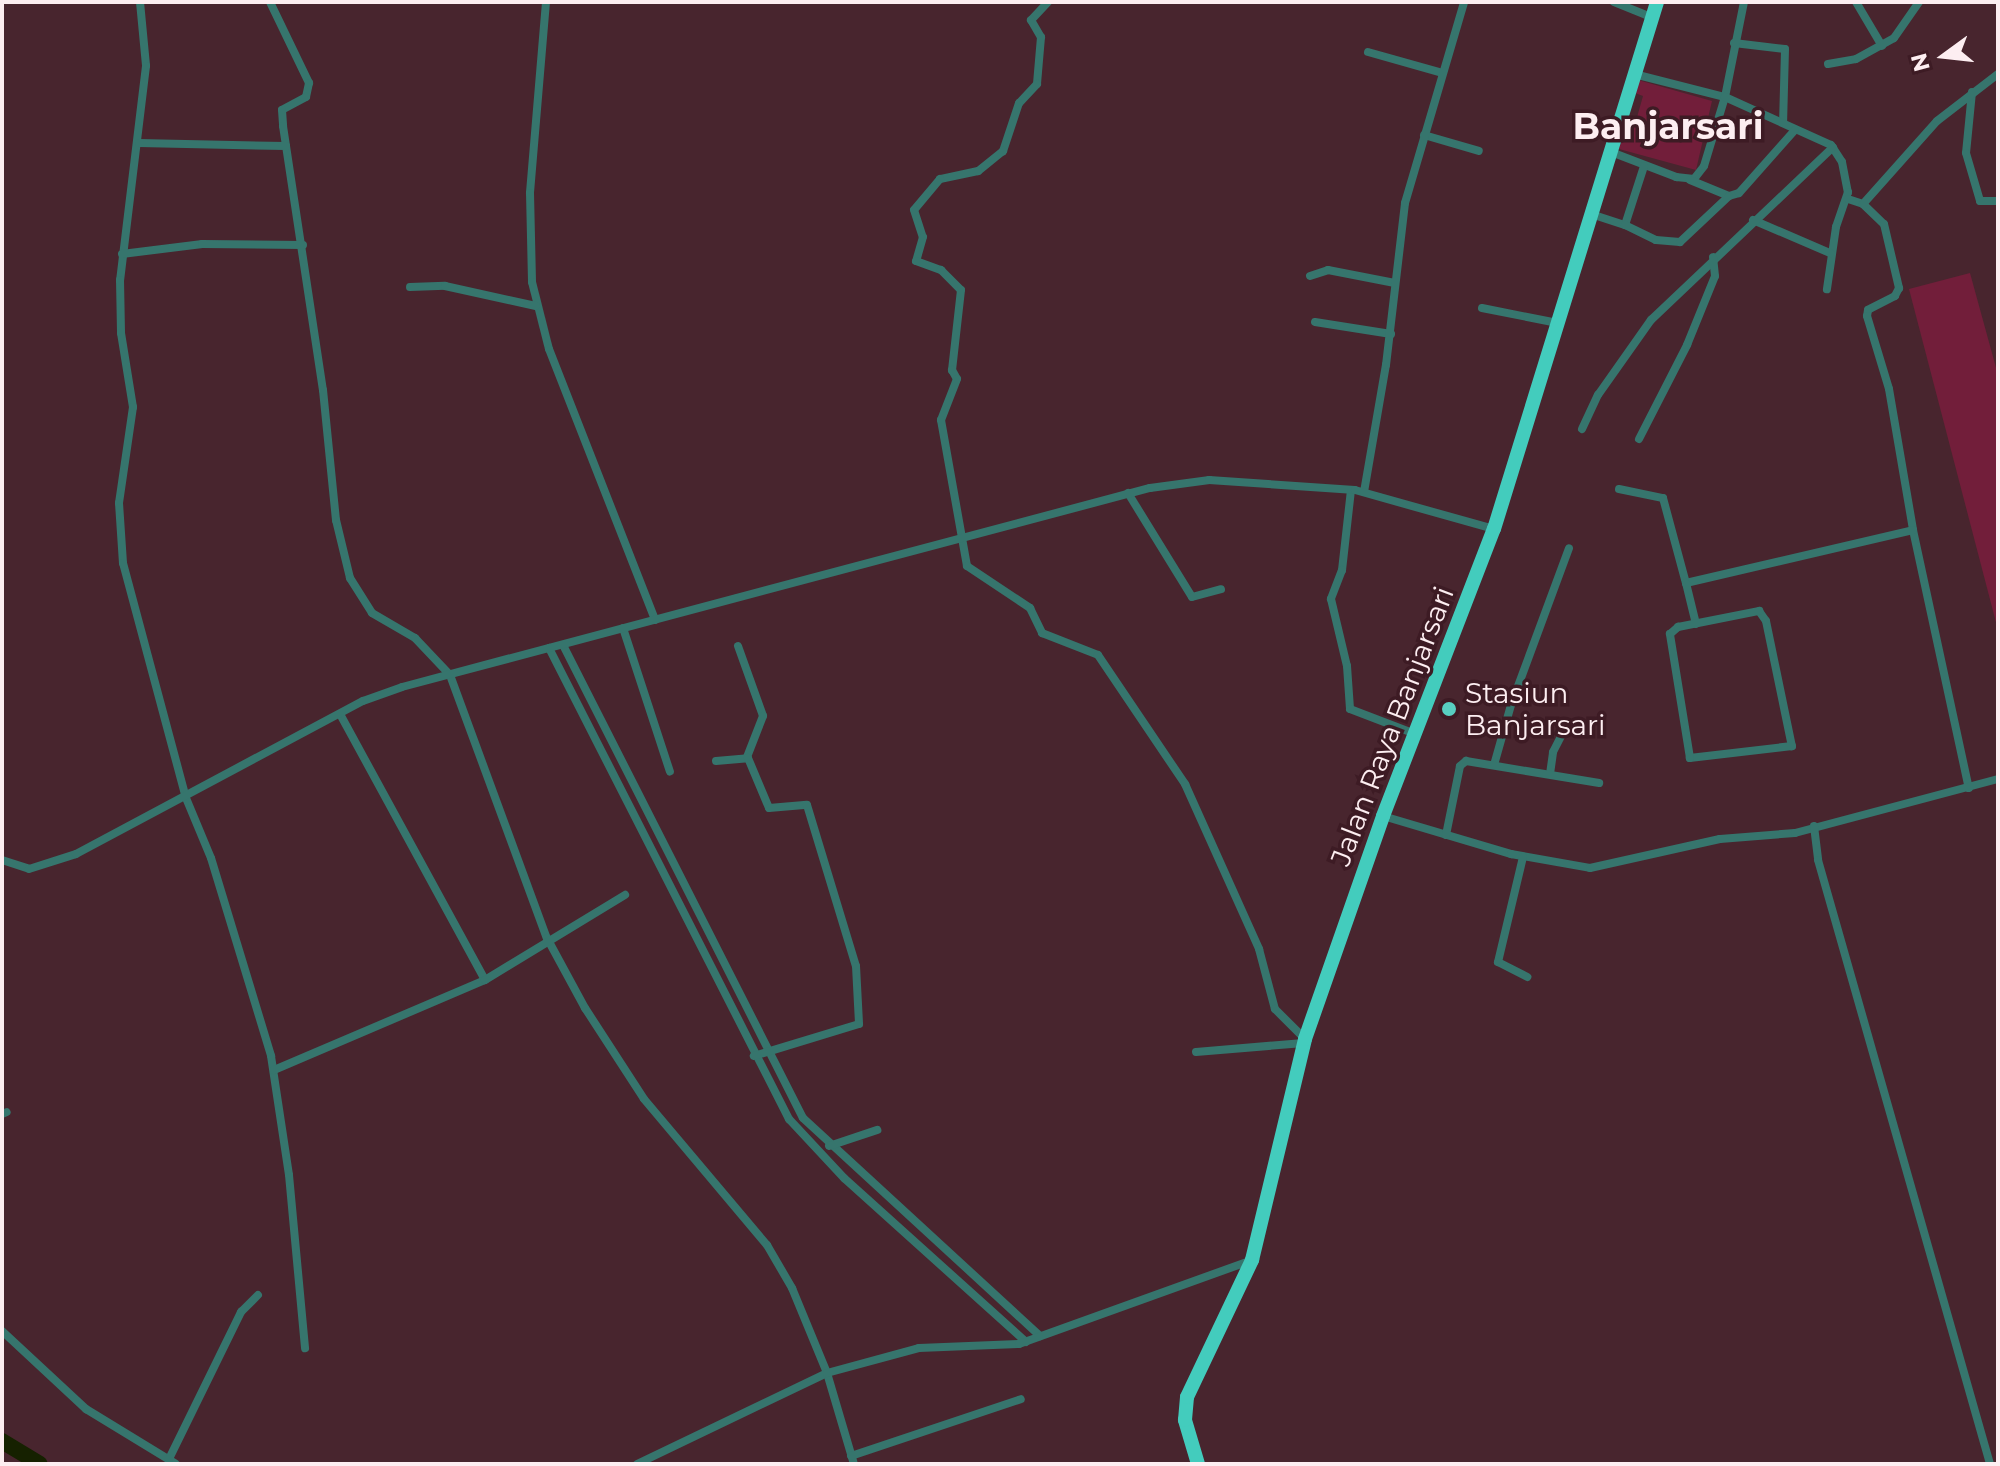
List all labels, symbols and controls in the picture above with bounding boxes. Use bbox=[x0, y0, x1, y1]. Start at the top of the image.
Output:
north arrow bbox=[1904, 16, 1984, 96]
text: N bbox=[1905, 50, 1936, 74]
district label: Banjarsari bbox=[1573, 105, 1763, 149]
street label: Jalan Raya Banjarsari bbox=[1323, 582, 1461, 870]
place label: Stasiun Banjarsari bbox=[1465, 676, 1606, 742]
marker: Stasiun Banjarsari bbox=[1440, 700, 1458, 718]

